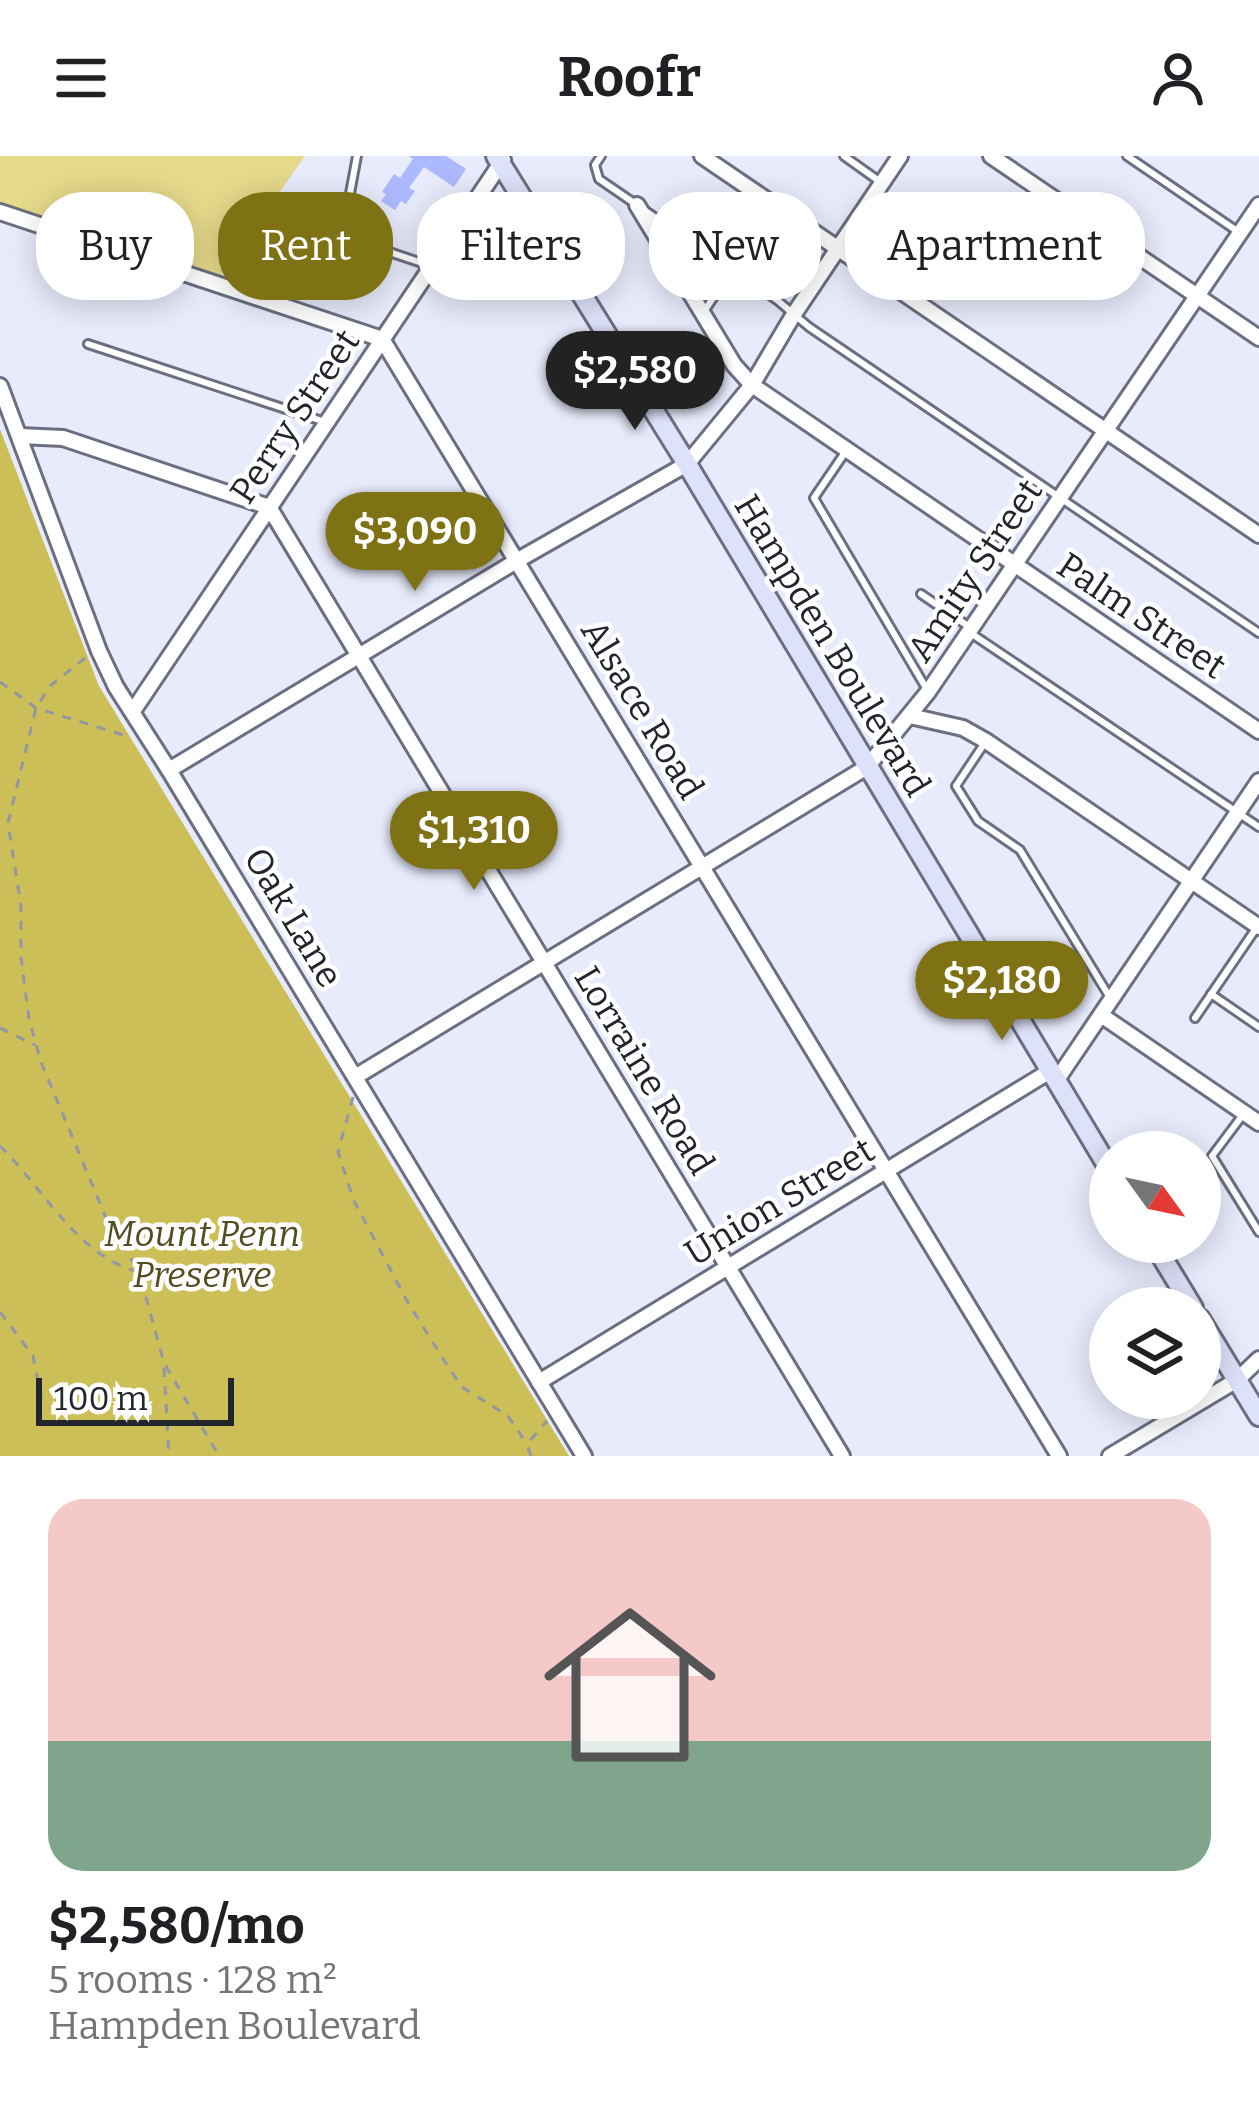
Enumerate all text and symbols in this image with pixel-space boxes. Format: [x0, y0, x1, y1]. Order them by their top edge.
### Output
icon: menu [48, 45, 114, 111]
icon: person [1145, 45, 1211, 111]
text: Roofr [558, 46, 701, 110]
chip: Buy [36, 192, 194, 300]
chip: Rent [218, 192, 393, 300]
chip: Filters [417, 192, 625, 300]
chip: New [649, 192, 821, 300]
chip: Apartment [845, 192, 1145, 300]
street label: Perry Street [221, 321, 369, 512]
pin: $2,580 [537, 331, 733, 433]
text: $2,580 [573, 347, 697, 393]
street label: Amity Street [898, 471, 1052, 670]
street label: Hampden Boulevard [725, 487, 940, 804]
pin: $3,090 [317, 492, 513, 594]
text: $3,090 [353, 508, 477, 554]
street label: Palm Street [1049, 543, 1234, 688]
street label: Alsace Road [571, 612, 713, 807]
pin: $1,310 [376, 791, 572, 893]
text: $1,310 [417, 807, 531, 853]
street label: Oak Lane [234, 840, 352, 995]
pin: $2,180 [904, 941, 1100, 1043]
text: $2,180 [942, 957, 1062, 1003]
street label: Lorraine Road [565, 958, 724, 1183]
street label: Union Street [677, 1128, 882, 1276]
north arrow [1089, 1131, 1221, 1263]
map controls [1089, 1131, 1221, 1419]
park label: Mount Penn Preserve [104, 1212, 300, 1297]
button: layers [1089, 1287, 1221, 1419]
scale bar [36, 1372, 234, 1425]
text: 100 m [54, 1379, 148, 1419]
icon: home [522, 1577, 738, 1793]
text: $2,580/mo [48, 1895, 305, 1957]
text: 5 rooms · 128 m² [48, 1957, 337, 2003]
text: Hampden Boulevard [48, 2003, 421, 2049]

